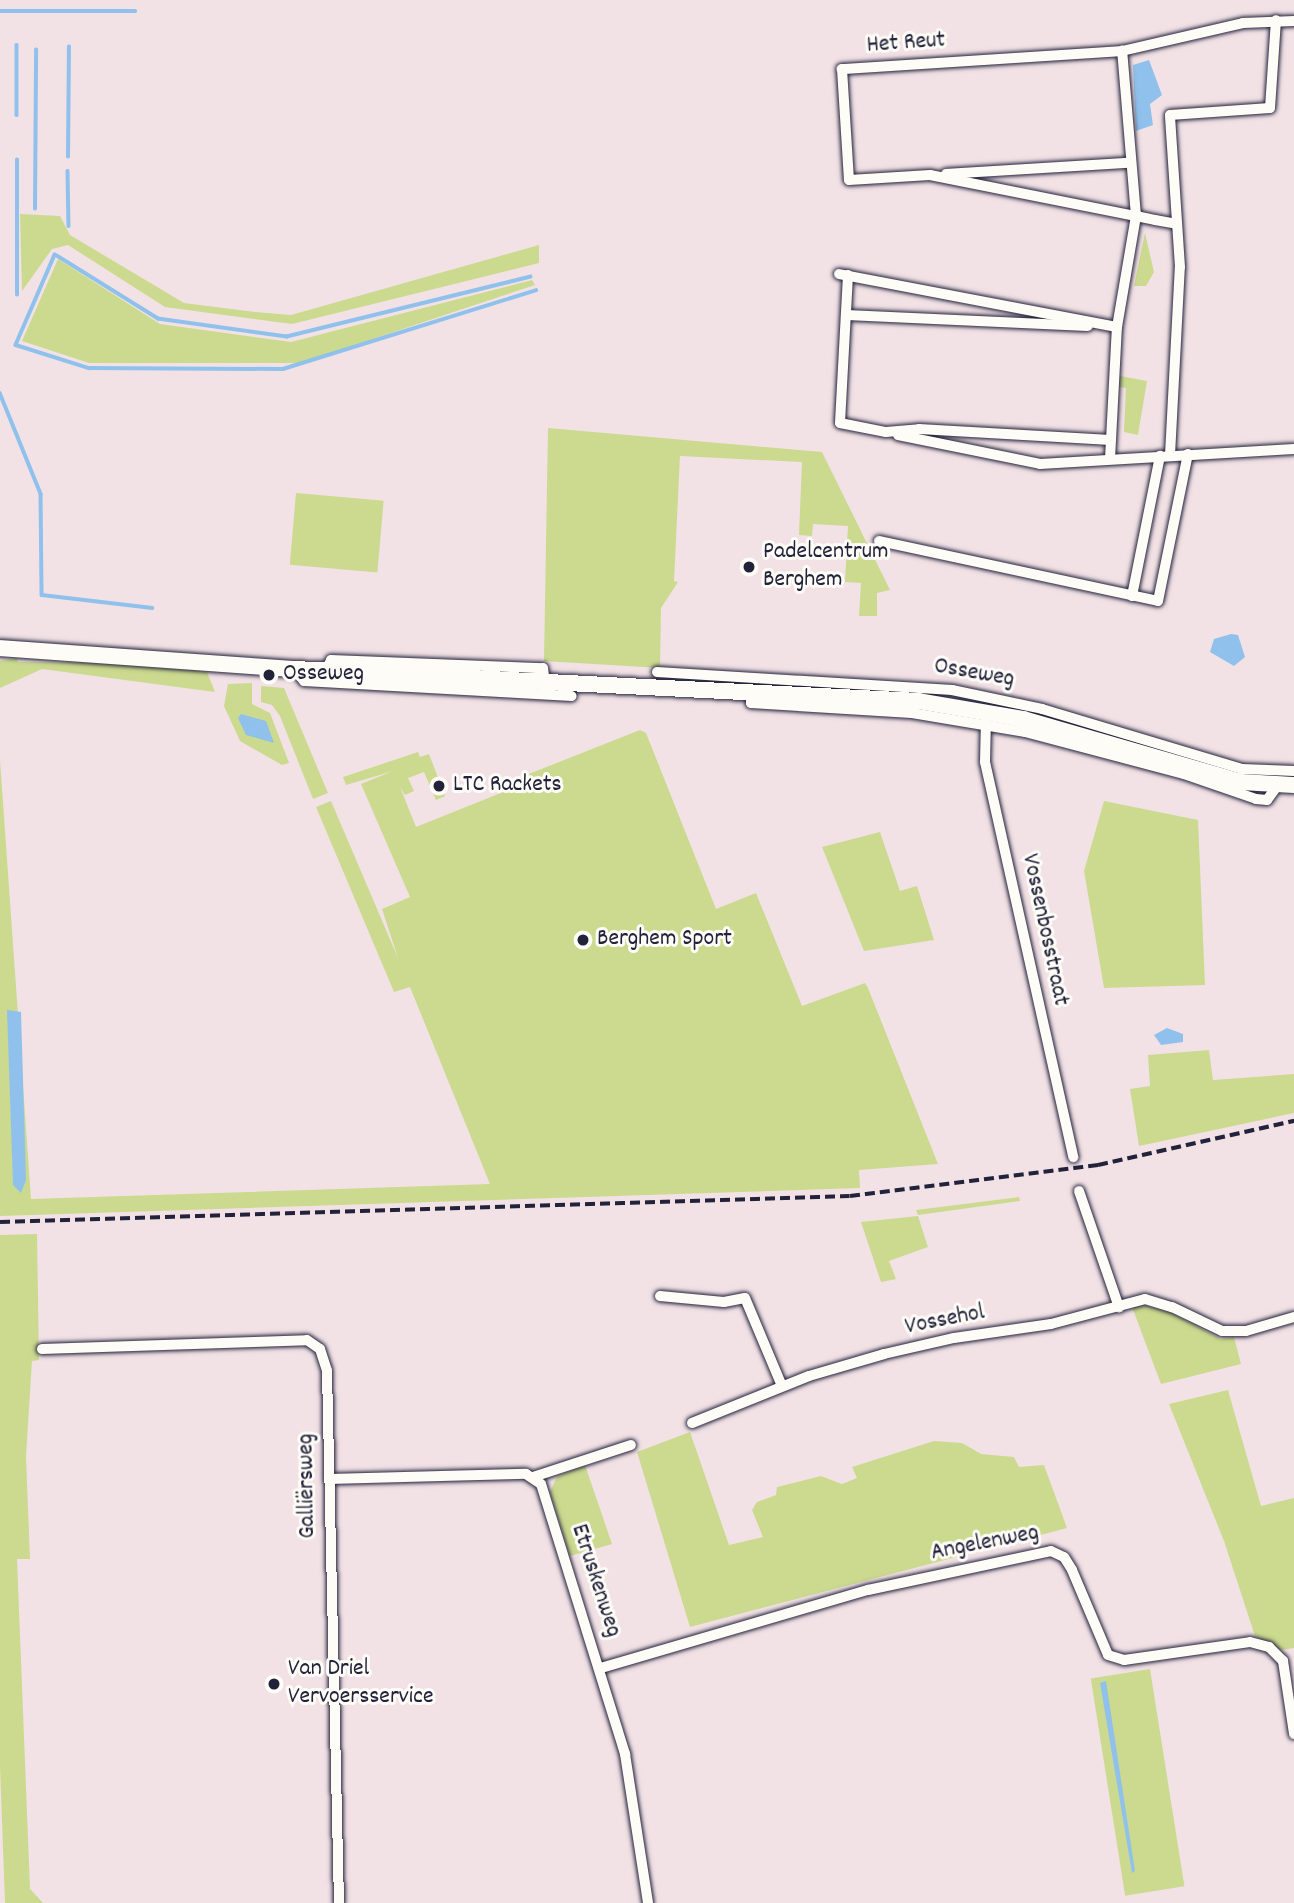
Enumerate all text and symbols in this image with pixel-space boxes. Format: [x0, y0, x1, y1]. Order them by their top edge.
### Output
street label: Het Reut [866, 27, 946, 61]
place label: Padelcentrum Berghem [763, 539, 889, 595]
marker: Padelcentrum Berghem [741, 559, 757, 575]
street label: Osseweg [932, 653, 1016, 695]
place label: Osseweg [283, 661, 364, 689]
marker: Osseweg [261, 667, 277, 683]
place label: LTC Rackets [453, 772, 562, 800]
marker: LTC Rackets [431, 778, 447, 794]
street label: Vossenbosstraat [1014, 851, 1074, 1009]
place label: Berghem Sport [597, 926, 732, 954]
marker: Berghem Sport [575, 932, 591, 948]
street label: Vossehol [903, 1299, 987, 1343]
street label: Galliërsweg [293, 1433, 323, 1539]
street label: Angelenweg [929, 1519, 1041, 1569]
street label: Etruskenweg [563, 1521, 627, 1641]
place label: Van Driel Vervoersservice [288, 1656, 433, 1712]
marker: Van Driel Vervoersservice [266, 1676, 282, 1692]

